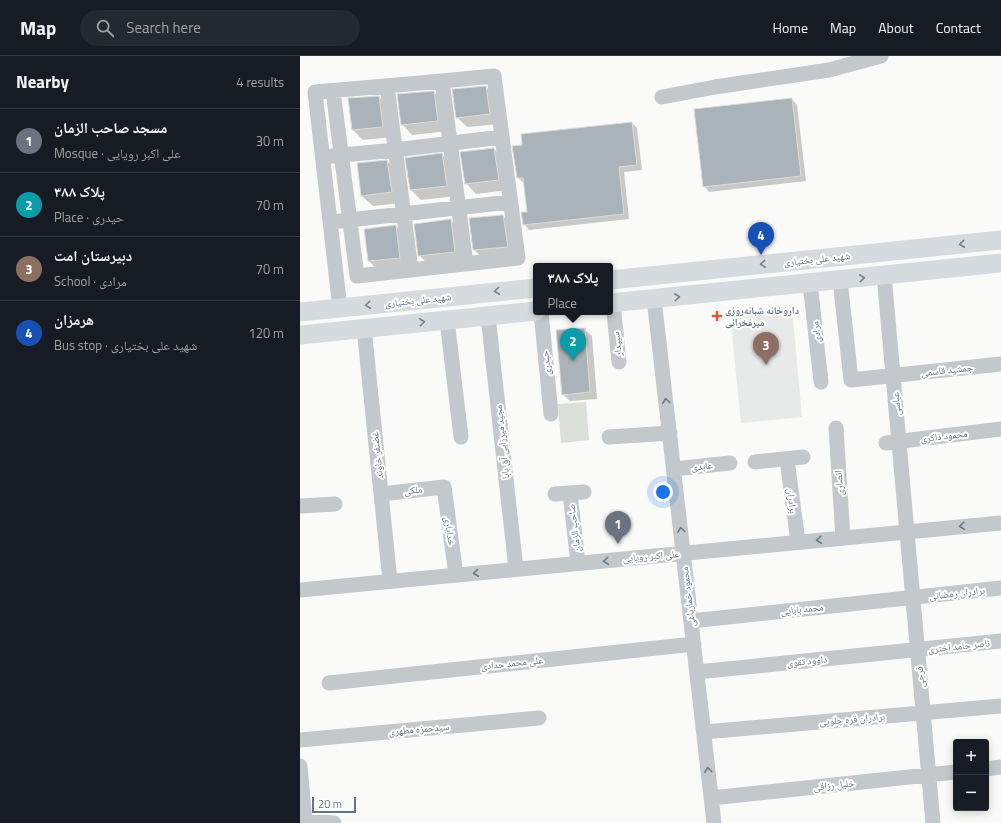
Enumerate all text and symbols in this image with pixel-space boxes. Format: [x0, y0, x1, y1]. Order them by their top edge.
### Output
search box [80, 10, 360, 46]
text: Map [20, 13, 56, 42]
text: Search here [126, 16, 201, 39]
icon: search [94, 17, 116, 39]
text: Home [773, 17, 808, 38]
text: Map [830, 17, 856, 38]
text: About [878, 17, 914, 38]
text: Contact [936, 17, 981, 38]
text: Nearby [16, 69, 69, 95]
text: 4 results [236, 72, 284, 92]
text: مسجد صاحب الزمان [54, 116, 167, 139]
text: 1 [25, 131, 33, 151]
text: 30 m [256, 131, 284, 151]
text: Mosque · علی اکبر رویایی [54, 143, 181, 163]
text: پلاک ۳۸۸ [54, 180, 105, 203]
text: 2 [25, 195, 33, 215]
text: 70 m [256, 195, 284, 215]
text: Place · حیدری [54, 207, 124, 227]
pin: 4 [748, 222, 774, 255]
one-way arrow [959, 239, 965, 248]
text: دبیرستان امت [54, 244, 132, 267]
street label: شهید علی بختیاری [783, 248, 851, 270]
text: 3 [25, 259, 33, 279]
text: 70 m [256, 259, 284, 279]
one-way arrow [760, 260, 766, 269]
popup [533, 263, 613, 315]
text: پلاک ۳۸۸ [548, 266, 599, 289]
text: School · مرادی [54, 271, 127, 291]
one-way arrow [859, 273, 865, 282]
one-way arrow [494, 287, 500, 296]
street label: شهید علی بختیاری [384, 289, 452, 311]
one-way arrow [674, 292, 680, 301]
text: Place [548, 293, 577, 313]
one-way arrow [365, 300, 371, 309]
place label: داروخانه شبانه‌روزی میرفخرائی [725, 303, 799, 330]
text: هرمزان [54, 308, 94, 331]
marker: داروخانه شبانه‌روزی میرفخرائی [712, 311, 722, 321]
one-way arrow [419, 318, 425, 327]
street label: مرادی [807, 320, 825, 343]
text: 4 [25, 323, 33, 343]
text: 120 m [248, 323, 284, 343]
pin: 2 [560, 328, 586, 361]
street label: سپیدار [608, 330, 626, 358]
pin: 3 [753, 332, 779, 365]
text: Bus stop · شهید علی بختیاری [54, 335, 197, 355]
street label: حیدری [537, 349, 555, 376]
street label: جمشید قاسمی [920, 360, 974, 380]
street label: عباسی [887, 391, 905, 417]
one-way arrow [662, 398, 671, 404]
street label: مجید میرزایی آق بابا [491, 404, 513, 480]
street label: محمود ذاکری [920, 426, 969, 446]
street label: غضنفر خاوند [367, 431, 387, 479]
street label: عابدی [691, 457, 713, 475]
street label: انصاری [831, 470, 847, 496]
street label: ملکی [403, 481, 424, 499]
your location [653, 482, 673, 502]
street label: برادران [783, 487, 801, 515]
street label: صاحب الزمان [564, 503, 584, 553]
pin: 1 [605, 511, 631, 544]
street label: خدایاری [441, 515, 460, 547]
one-way arrow [959, 522, 965, 531]
one-way arrow [677, 527, 686, 533]
one-way arrow [816, 536, 822, 545]
street label: علی اکبر رویایی [622, 546, 680, 566]
one-way arrow [603, 556, 609, 565]
street label: محمود خمارباغی [677, 566, 699, 628]
one-way arrow [473, 568, 479, 577]
street label: برادران رمضانی [928, 583, 986, 603]
street label: محمد بابایی [780, 599, 825, 619]
street label: ناصر حامد اختری [927, 635, 991, 657]
street label: داوود تقوی [786, 651, 828, 671]
street label: علی محمد حدادی [480, 652, 544, 674]
street label: فرجی [912, 666, 928, 688]
street label: برادران قره چلویی [819, 709, 886, 729]
street label: سیدحمزه مطهری [388, 719, 450, 739]
map controls [953, 739, 989, 811]
button: + [953, 739, 989, 775]
one-way arrow [704, 767, 713, 773]
street label: خلیل رزاقی [812, 775, 856, 795]
button: − [953, 775, 989, 811]
scale bar [312, 795, 356, 814]
text: 20 m [318, 796, 342, 812]

